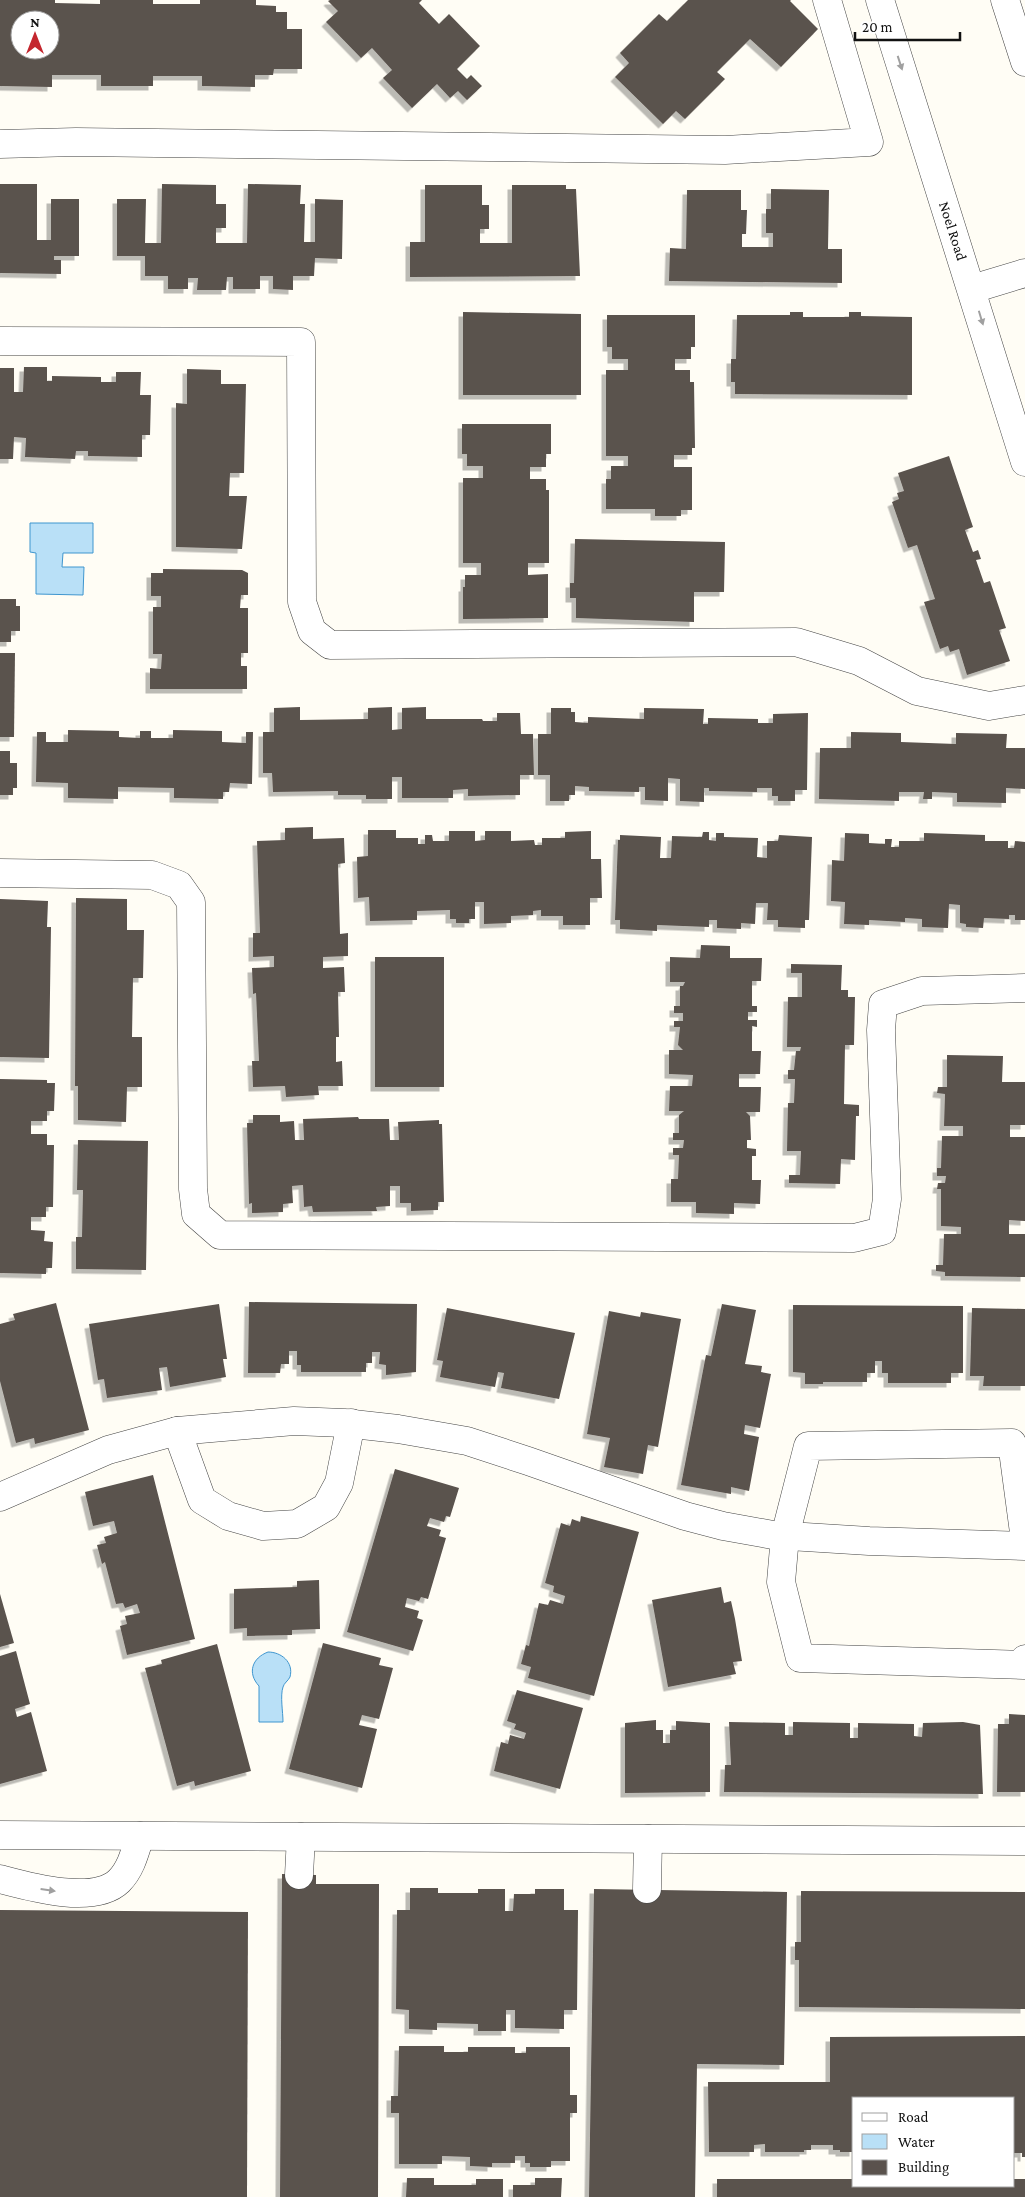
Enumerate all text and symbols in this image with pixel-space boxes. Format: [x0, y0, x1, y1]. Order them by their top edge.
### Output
north arrow [10, 10, 60, 60]
scale bar [855, 10, 960, 42]
text: N [30, 14, 40, 30]
text: 20 m [862, 19, 893, 35]
one-way arrow [896, 56, 904, 71]
street label: Noel Road [936, 200, 970, 263]
one-way arrow [977, 311, 985, 326]
one-way arrow [40, 1886, 56, 1894]
legend [852, 2097, 1015, 2187]
text: Road [898, 2109, 929, 2125]
text: Water [898, 2134, 935, 2150]
text: Building [898, 2159, 949, 2176]

